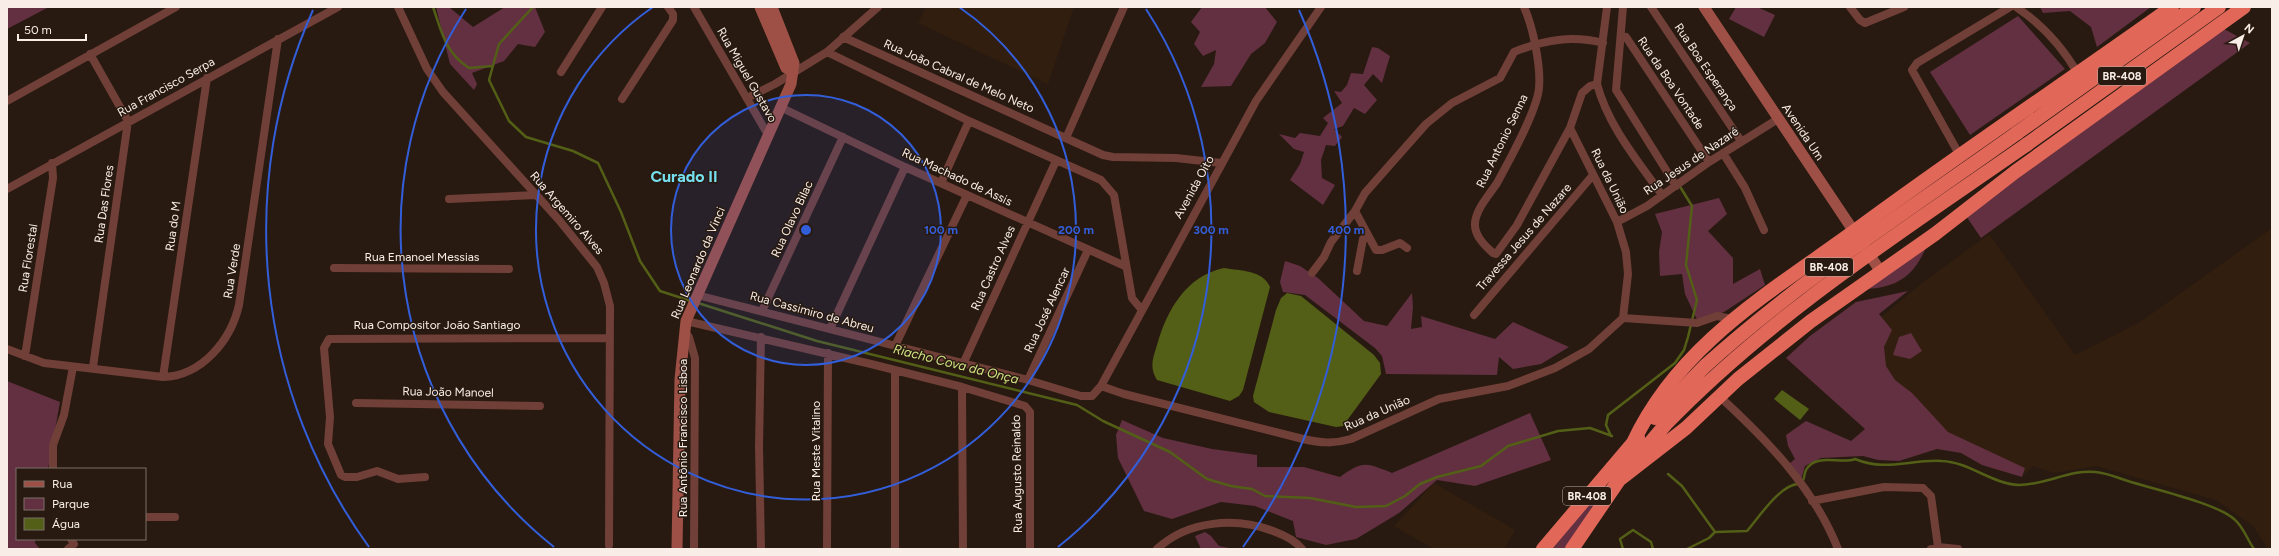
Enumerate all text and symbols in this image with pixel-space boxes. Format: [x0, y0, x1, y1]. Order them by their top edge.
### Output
scale bar [18, 16, 86, 42]
north arrow [2223, 16, 2263, 56]
street label: Rua Boa Esperança [1672, 21, 1740, 113]
text: N [2242, 21, 2257, 36]
text: 50 m [24, 23, 52, 37]
street label: Rua Miguel Gustavo [714, 25, 780, 125]
street label: Rua da Boa Vontade [1635, 34, 1707, 132]
street label: Rua João Cabral de Melo Neto [882, 36, 1036, 116]
street label: Rua Francisco Serpa [115, 54, 217, 120]
road number: BR-408 [2098, 67, 2146, 85]
street label: Rua Antonio Senna [1473, 92, 1531, 190]
street label: Avenida Um [1779, 101, 1827, 163]
street label: Rua Jesus de Nazaré [1641, 124, 1741, 198]
street label: Rua Machado de Assis [900, 145, 1015, 209]
street label: Rua da União [1588, 146, 1632, 216]
street label: Avenida Oito [1171, 153, 1217, 221]
street label: Rua Das Flores [92, 164, 116, 244]
district label: Curado II [650, 167, 718, 186]
street label: Rua Argemiro Alves [527, 169, 607, 258]
street label: Rua Olavo Bilac [768, 178, 816, 259]
street label: Travessa Jesus de Nazare [1474, 180, 1575, 293]
street label: Rua do M [163, 200, 183, 252]
street label: Rua Leonardo da Vinci [668, 205, 728, 321]
street label: Rua Florestal [16, 223, 40, 293]
centre of rings [799, 223, 813, 237]
text: 100 m [924, 223, 958, 237]
street label: Rua Castro Alves [968, 223, 1018, 312]
text: 200 m [1058, 223, 1094, 237]
text: 300 m [1193, 223, 1229, 237]
text: 400 m [1328, 223, 1364, 237]
street label: Rua Verde [221, 242, 243, 299]
street label: Rua Emanoel Messias [365, 250, 480, 264]
road number: BR-408 [1805, 258, 1853, 276]
street label: Rua José Alencar [1021, 265, 1073, 355]
street label: Rua Cassimiro de Abreu [748, 289, 876, 335]
street label: Rua Compositor João Santiago [354, 318, 520, 332]
water label: Riacho Cova da Onça [892, 341, 1021, 387]
street label: Rua Antônio Francisco Lisboa [676, 359, 690, 517]
street label: Rua João Manoel [402, 384, 494, 400]
street label: Rua da União [1342, 392, 1412, 434]
street label: Rua Meste Vitalino [809, 401, 823, 501]
street label: Rua Augusto Reinaldo [1009, 415, 1025, 533]
legend [16, 468, 146, 540]
text: Rua [52, 477, 72, 491]
road number: BR-408 [1563, 487, 1611, 505]
text: Parque [52, 497, 90, 511]
text: Água [52, 517, 80, 531]

